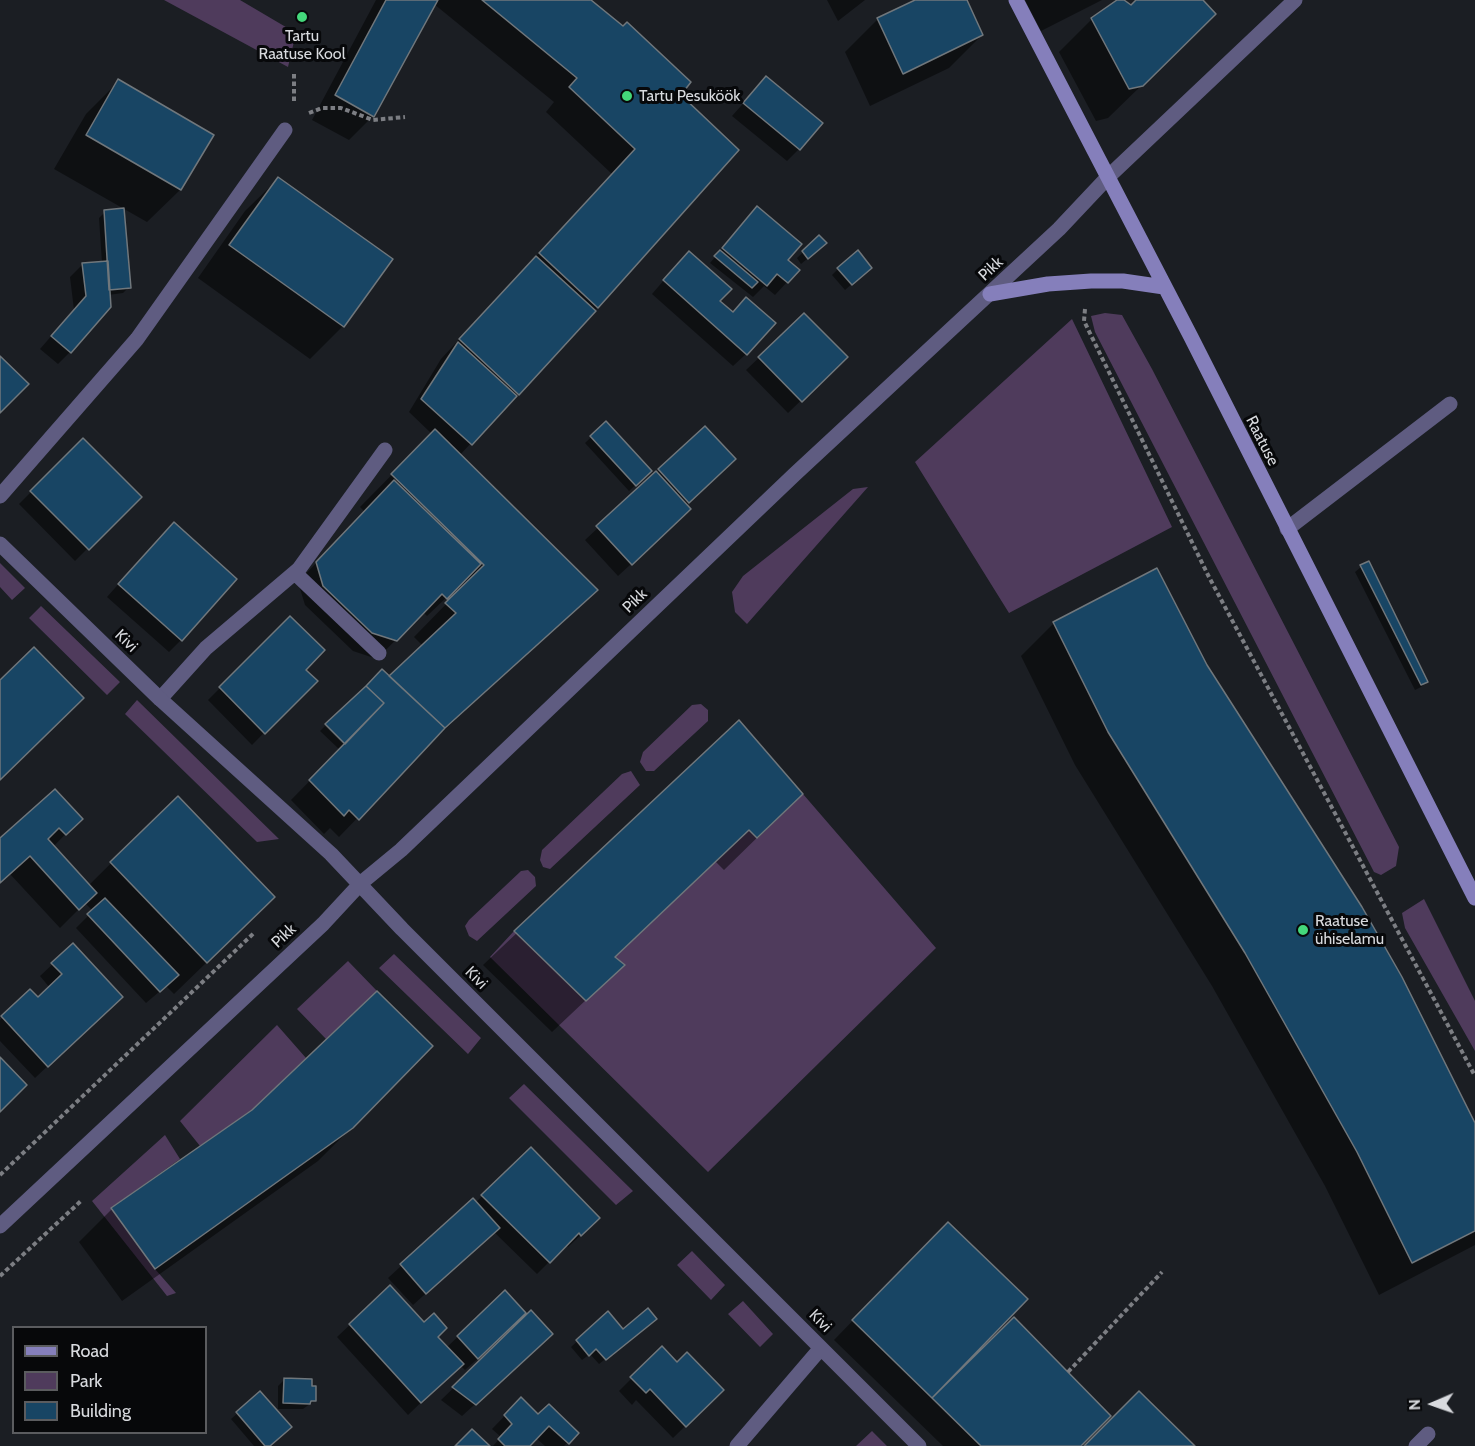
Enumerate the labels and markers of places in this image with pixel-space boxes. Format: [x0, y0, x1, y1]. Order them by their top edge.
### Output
marker: Tartu Raatuse Kool [295, 10, 309, 24]
place label: Tartu Raatuse Kool [259, 26, 345, 64]
place label: Tartu Pesuköök [639, 86, 740, 106]
marker: Tartu Pesuköök [620, 89, 634, 103]
place label: Raatuse ühiselamu [1315, 911, 1384, 949]
marker: Raatuse ühiselamu [1296, 923, 1310, 937]

